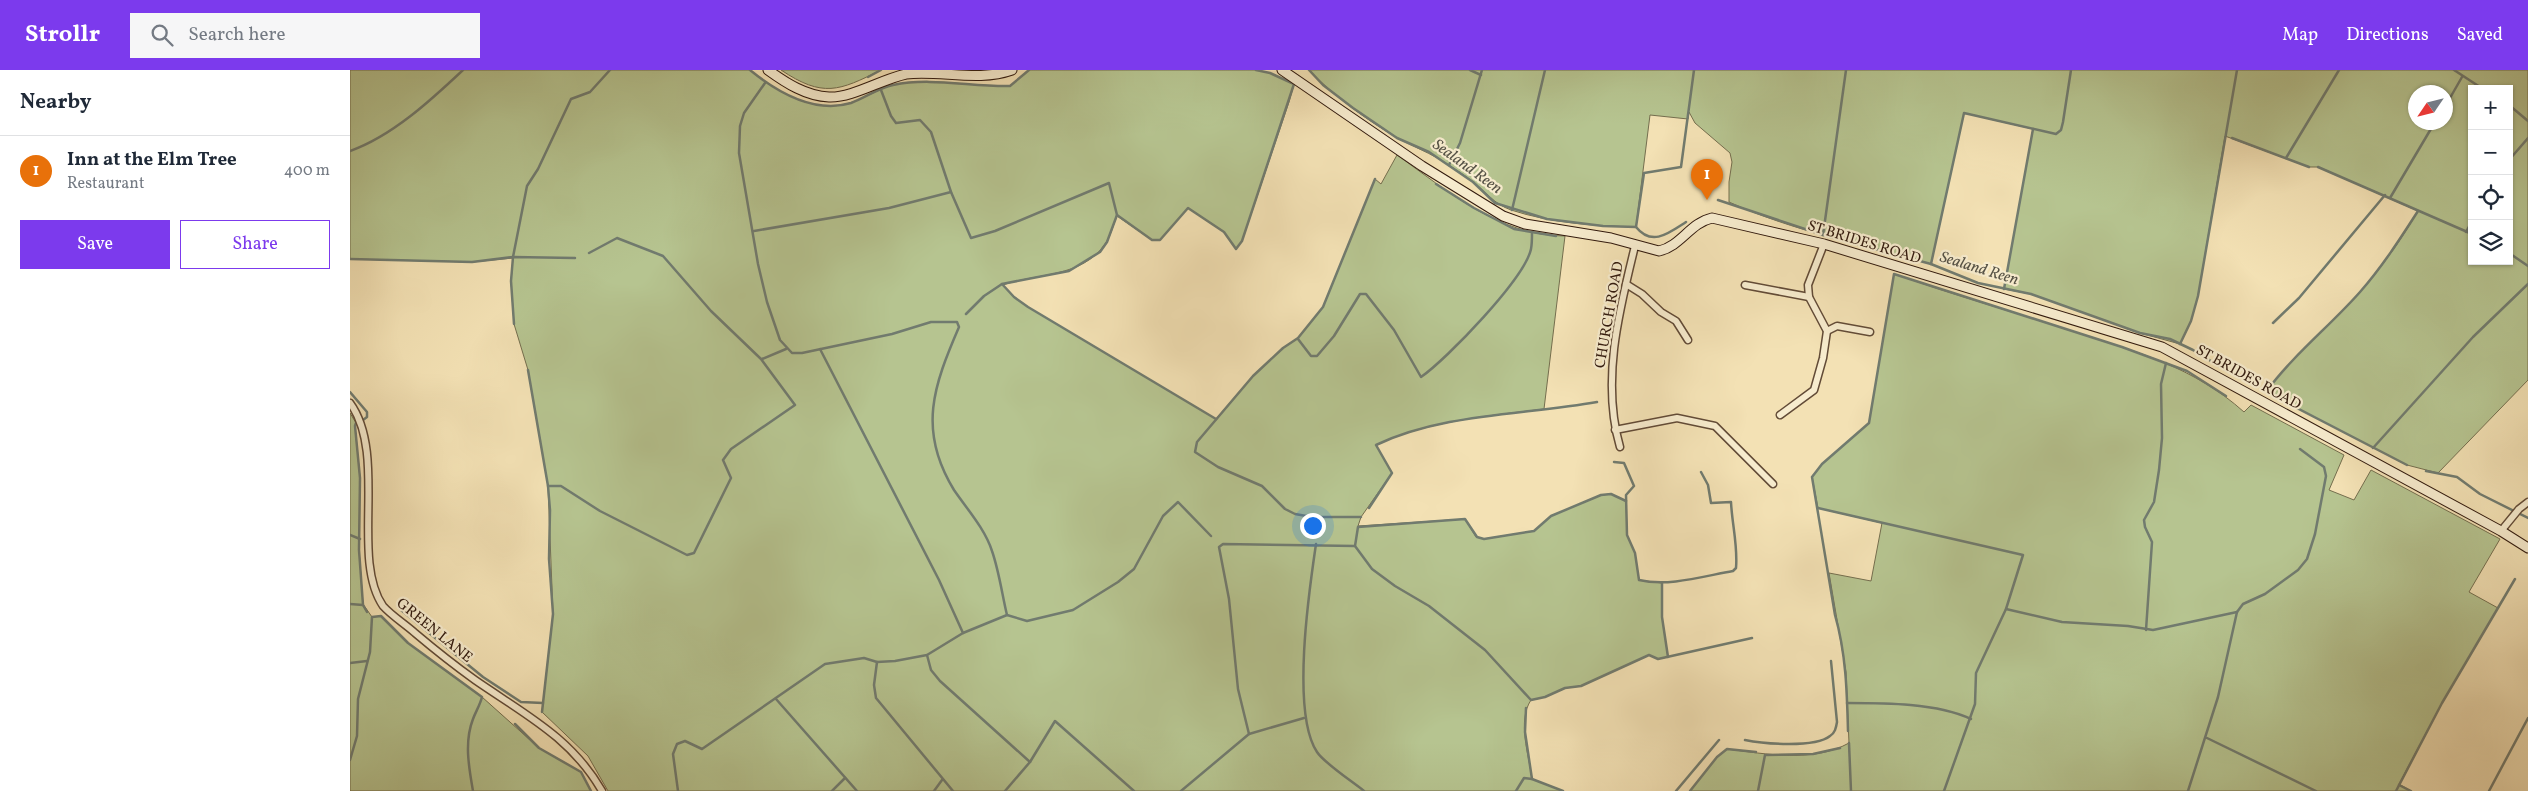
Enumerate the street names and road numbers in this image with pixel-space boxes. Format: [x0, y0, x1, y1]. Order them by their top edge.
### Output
street label: ST BRIDES ROAD [1805, 216, 1923, 270]
street label: CHURCH ROAD [1590, 260, 1630, 370]
street label: ST BRIDES ROAD [2191, 340, 2305, 416]
street label: GREEN LANE [391, 594, 477, 668]

